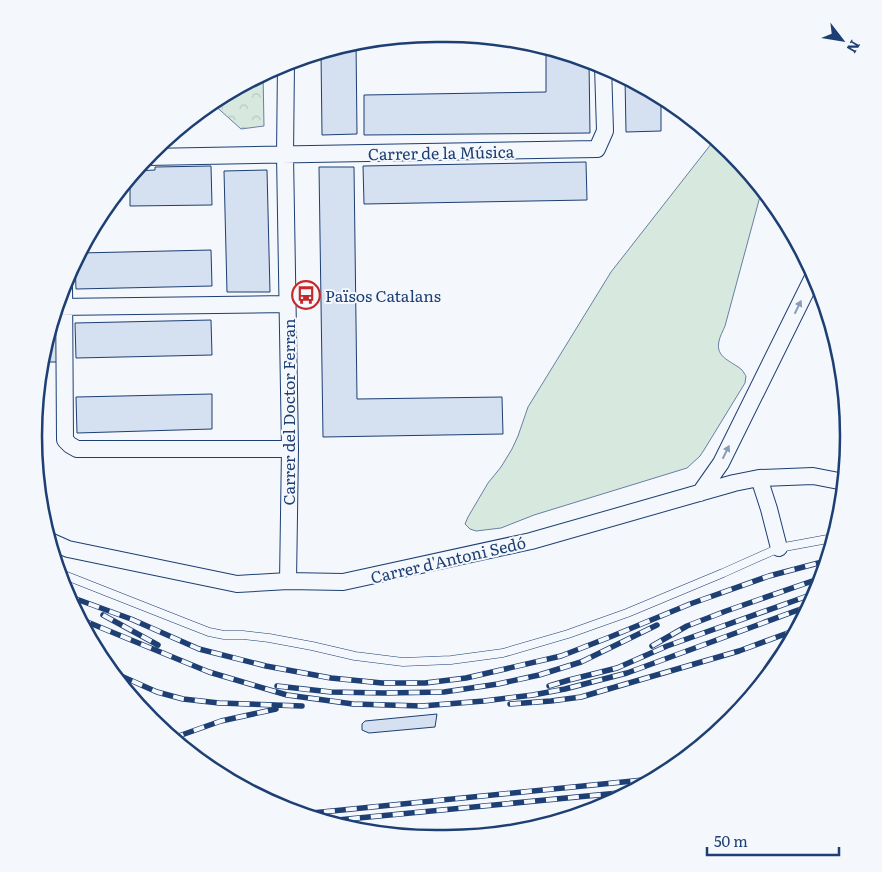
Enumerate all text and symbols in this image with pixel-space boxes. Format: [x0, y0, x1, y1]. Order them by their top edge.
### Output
north arrow [817, 15, 867, 65]
text: N [842, 37, 866, 58]
street label: Carrer de la Música [368, 139, 515, 165]
bus stop icon: Països Catalans [291, 280, 321, 310]
place label: Països Catalans [325, 283, 441, 307]
one-way arrow [794, 300, 802, 314]
street label: Carrer del Doctor Ferran [276, 318, 300, 506]
one-way arrow [722, 445, 730, 460]
street label: Carrer d'Antoni Sedó [368, 529, 528, 589]
scale bar [707, 824, 840, 856]
text: 50 m [714, 829, 748, 852]

